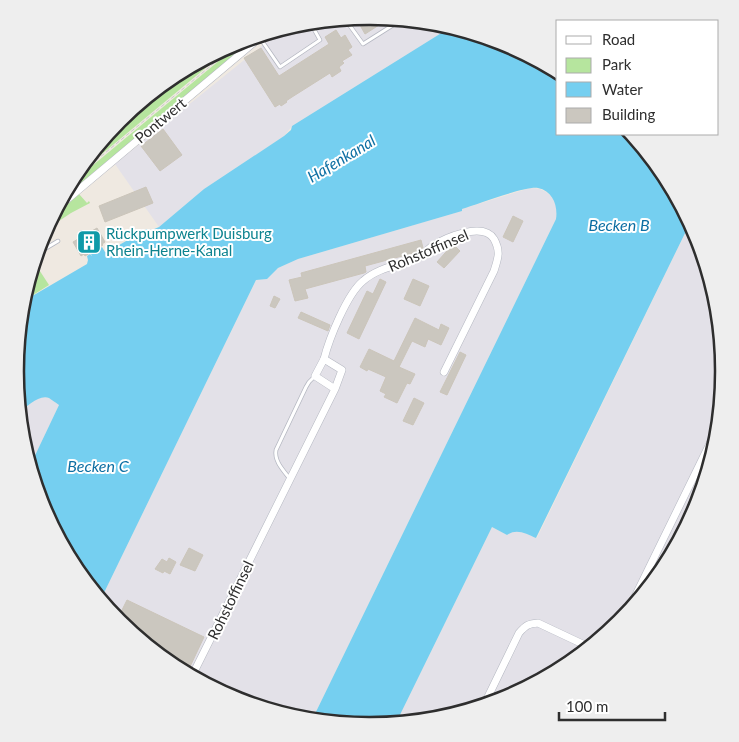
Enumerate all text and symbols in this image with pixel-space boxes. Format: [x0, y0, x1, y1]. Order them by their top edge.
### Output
legend [556, 20, 719, 135]
text: Road [602, 30, 635, 48]
text: Park [602, 55, 632, 73]
text: Water [602, 80, 643, 98]
street label: Pontwert [131, 93, 190, 147]
text: Building [602, 105, 655, 123]
water label: Hafenkanal [304, 130, 379, 186]
water label: Becken B [588, 215, 650, 234]
place label: Rückpumpwerk Duisburg Rhein-Herne-Kanal [106, 224, 272, 259]
street label: Rohstoffinsel [385, 225, 471, 275]
building icon: Rückpumpwerk Duisburg Rhein-Herne-Kanal [76, 229, 102, 255]
water label: Becken C [67, 456, 130, 475]
street label: Rohstoffinsel [203, 558, 257, 642]
scale bar [559, 690, 665, 722]
text: 100 m [566, 697, 608, 715]

